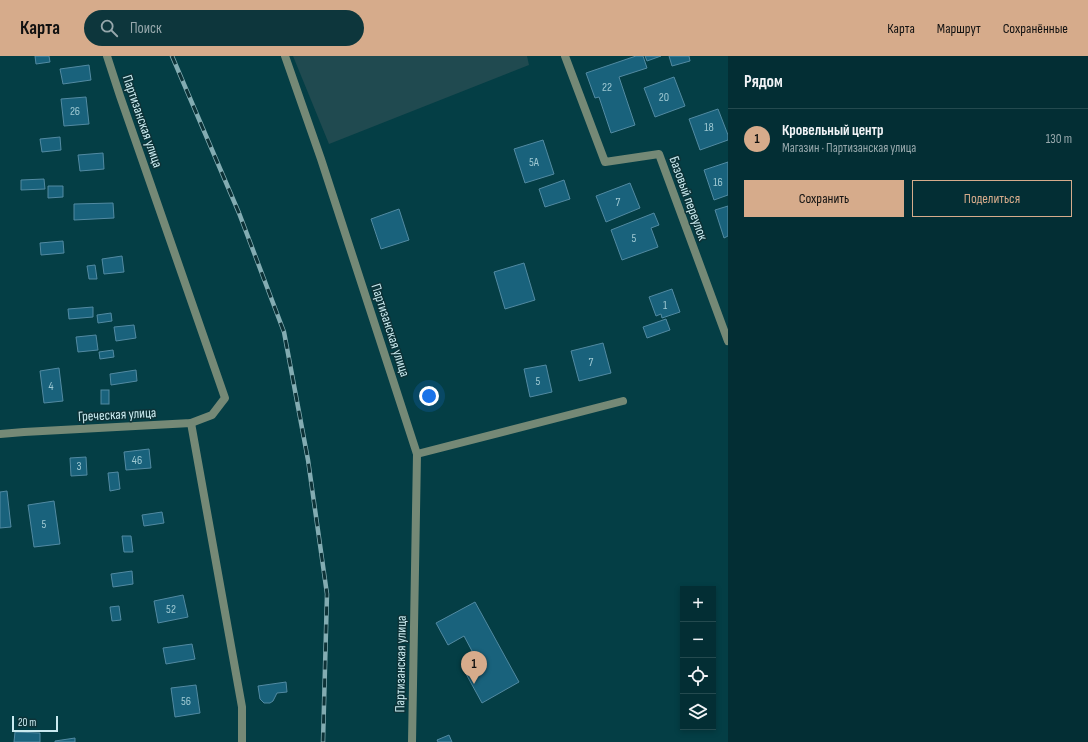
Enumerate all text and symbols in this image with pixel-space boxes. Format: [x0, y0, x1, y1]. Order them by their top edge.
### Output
search box [84, 10, 364, 46]
text: Карта [20, 17, 60, 40]
icon: search [98, 17, 120, 39]
text: Поиск [130, 19, 162, 38]
text: Карта [887, 20, 915, 37]
text: Маршрут [937, 20, 981, 37]
text: Сохранённые [1003, 20, 1068, 37]
text: Рядом [744, 72, 783, 92]
street label: Партизанская улица [119, 73, 166, 170]
house number: 22 [602, 80, 612, 95]
house number: 20 [659, 90, 669, 105]
house number: 26 [70, 104, 80, 119]
house number: 18 [704, 120, 714, 135]
text: Кровельный центр [782, 121, 884, 140]
text: 1 [754, 131, 760, 147]
text: 130 m [1046, 131, 1072, 147]
text: Магазин · Партизанская улица [782, 140, 916, 156]
street label: Базовый переулок [665, 154, 712, 243]
house number: 5А [529, 155, 540, 170]
house number: 16 [713, 175, 723, 190]
button: Сохранить [744, 180, 904, 217]
button: Поделиться [912, 180, 1072, 217]
house number: 7 [616, 195, 621, 210]
house number: 5 [632, 231, 637, 246]
street label: Партизанская улица [367, 281, 414, 379]
house number: 1 [663, 298, 668, 313]
house number: 7 [589, 355, 594, 370]
house number: 5 [536, 374, 541, 389]
house number: 4 [48, 379, 54, 394]
your location [419, 386, 439, 406]
street label: Греческая улица [77, 404, 157, 425]
house number: 46 [132, 453, 142, 468]
house number: 3 [76, 459, 82, 474]
house number: 5 [42, 517, 47, 532]
map controls [680, 586, 716, 730]
button: + [680, 586, 716, 622]
house number: 52 [166, 602, 176, 617]
street label: Партизанская улица [391, 615, 410, 713]
button: − [680, 622, 716, 658]
pin: 1 [461, 651, 487, 684]
button: locate [680, 658, 716, 694]
house number: 56 [181, 694, 191, 709]
button: layers [680, 694, 716, 730]
scale bar [12, 714, 58, 733]
text: 20 m [18, 716, 36, 729]

